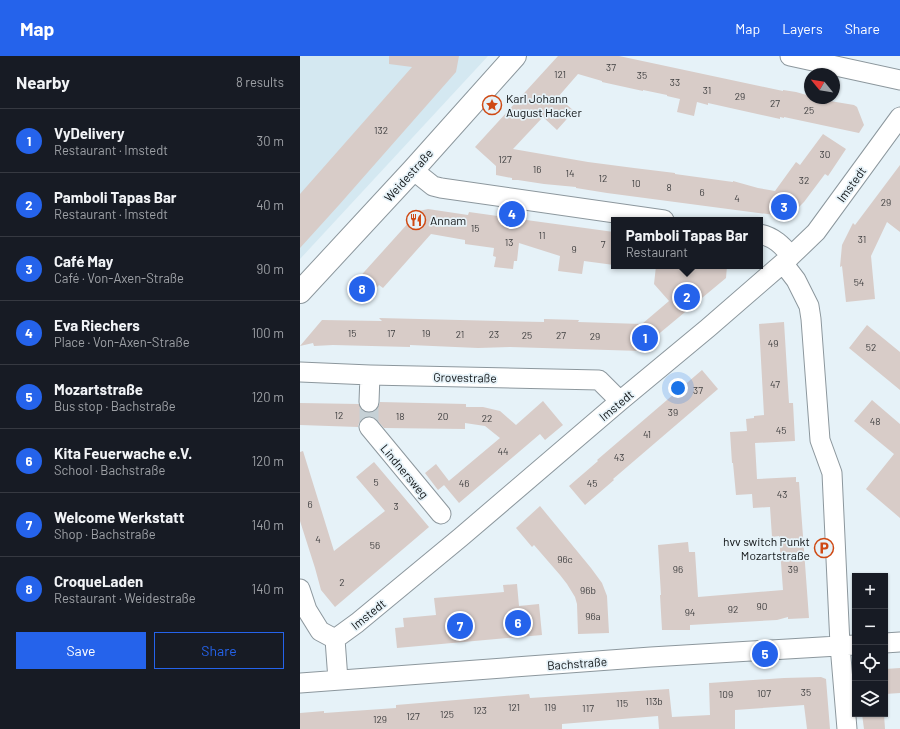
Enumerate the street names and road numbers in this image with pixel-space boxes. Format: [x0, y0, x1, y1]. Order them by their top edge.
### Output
street label: Weidestraße [381, 146, 435, 204]
street label: Imstedt [833, 164, 869, 204]
street label: Grovestraße [433, 369, 497, 385]
street label: Imstedt [596, 387, 636, 423]
street label: Lindnersweg [378, 441, 432, 501]
street label: Imstedt [348, 596, 388, 632]
street label: Bachstraße [547, 654, 607, 672]

